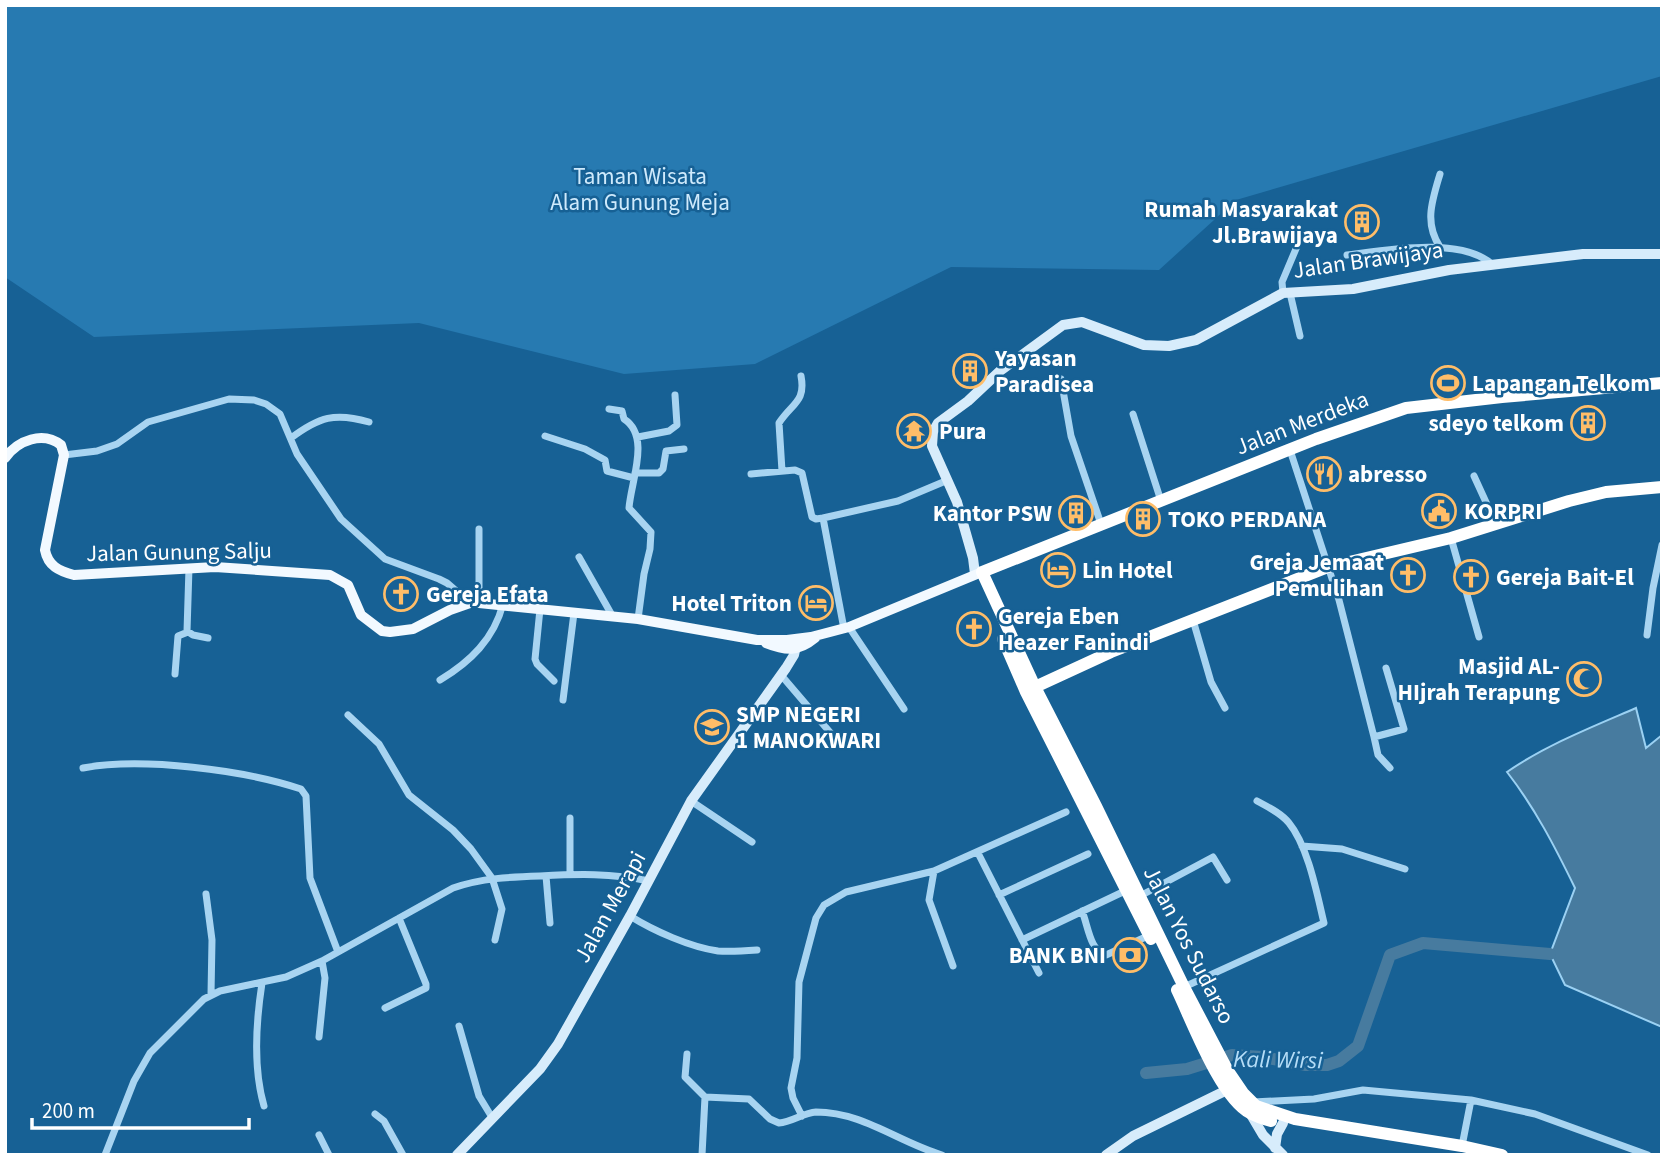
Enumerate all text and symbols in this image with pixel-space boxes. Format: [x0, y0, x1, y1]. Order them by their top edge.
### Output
park label: Taman Wisata Alam Gunung Meja [550, 160, 730, 219]
place label: Rumah Masyarakat Jl.Brawijaya [1144, 193, 1338, 252]
building icon: Rumah Masyarakat Jl.Brawijaya [1343, 203, 1381, 241]
street label: Jalan Brawijaya [1291, 233, 1445, 287]
place label: Yayasan Paradisea [994, 342, 1094, 401]
building icon: Yayasan Paradisea [951, 352, 989, 390]
sports icon: Lapangan Telkom [1429, 364, 1467, 402]
place label: Lapangan Telkom [1472, 367, 1650, 400]
street label: Jalan Merdeka [1231, 382, 1373, 464]
building icon: sdeyo telkom [1569, 404, 1607, 442]
place label: sdeyo telkom [1428, 407, 1564, 440]
temple icon: Pura [895, 412, 933, 450]
place label: Pura [939, 415, 986, 448]
restaurant icon: abresso [1305, 455, 1343, 493]
place label: abresso [1348, 458, 1427, 491]
public building icon: KORPRI [1420, 492, 1458, 530]
building icon: Kantor PSW [1057, 494, 1095, 532]
place label: KORPRI [1464, 495, 1542, 528]
place label: Kantor PSW [933, 497, 1052, 530]
building icon: TOKO PERDANA [1124, 500, 1162, 538]
place label: TOKO PERDANA [1168, 503, 1327, 536]
street label: Jalan Gunung Salju [86, 534, 272, 570]
place label: Greja Jemaat Pemulihan [1249, 546, 1384, 605]
hotel icon: Lin Hotel [1039, 551, 1077, 589]
place label: Lin Hotel [1082, 554, 1173, 587]
church icon: Greja Jemaat Pemulihan [1389, 556, 1427, 594]
church icon: Gereja Bait-El [1452, 558, 1490, 596]
place label: Gereja Bait-El [1496, 561, 1634, 594]
church icon: Gereja Efata [382, 575, 420, 613]
place label: Gereja Efata [426, 578, 549, 611]
hotel icon: Hotel Triton [797, 584, 835, 622]
place label: Hotel Triton [671, 587, 792, 620]
place label: Gereja Eben Heazer Fanindi [998, 600, 1149, 659]
church icon: Gereja Eben Heazer Fanindi [955, 610, 993, 648]
place label: Masjid AL- HIjrah Terapung [1398, 650, 1560, 709]
mosque icon: Masjid AL- HIjrah Terapung [1565, 660, 1603, 698]
place label: SMP NEGERI 1 MANOKWARI [736, 698, 881, 757]
school or university icon: SMP NEGERI 1 MANOKWARI [693, 708, 731, 746]
street label: Jalan Merapi [566, 845, 654, 969]
street label: Jalan Yos Sudarso [1135, 860, 1243, 1030]
bank icon: BANK BNI [1111, 936, 1149, 974]
place label: BANK BNI [1009, 939, 1106, 972]
water label: Kali Wirsi [1233, 1042, 1323, 1078]
scale bar [32, 1086, 248, 1130]
text: 200 m [42, 1096, 95, 1126]

